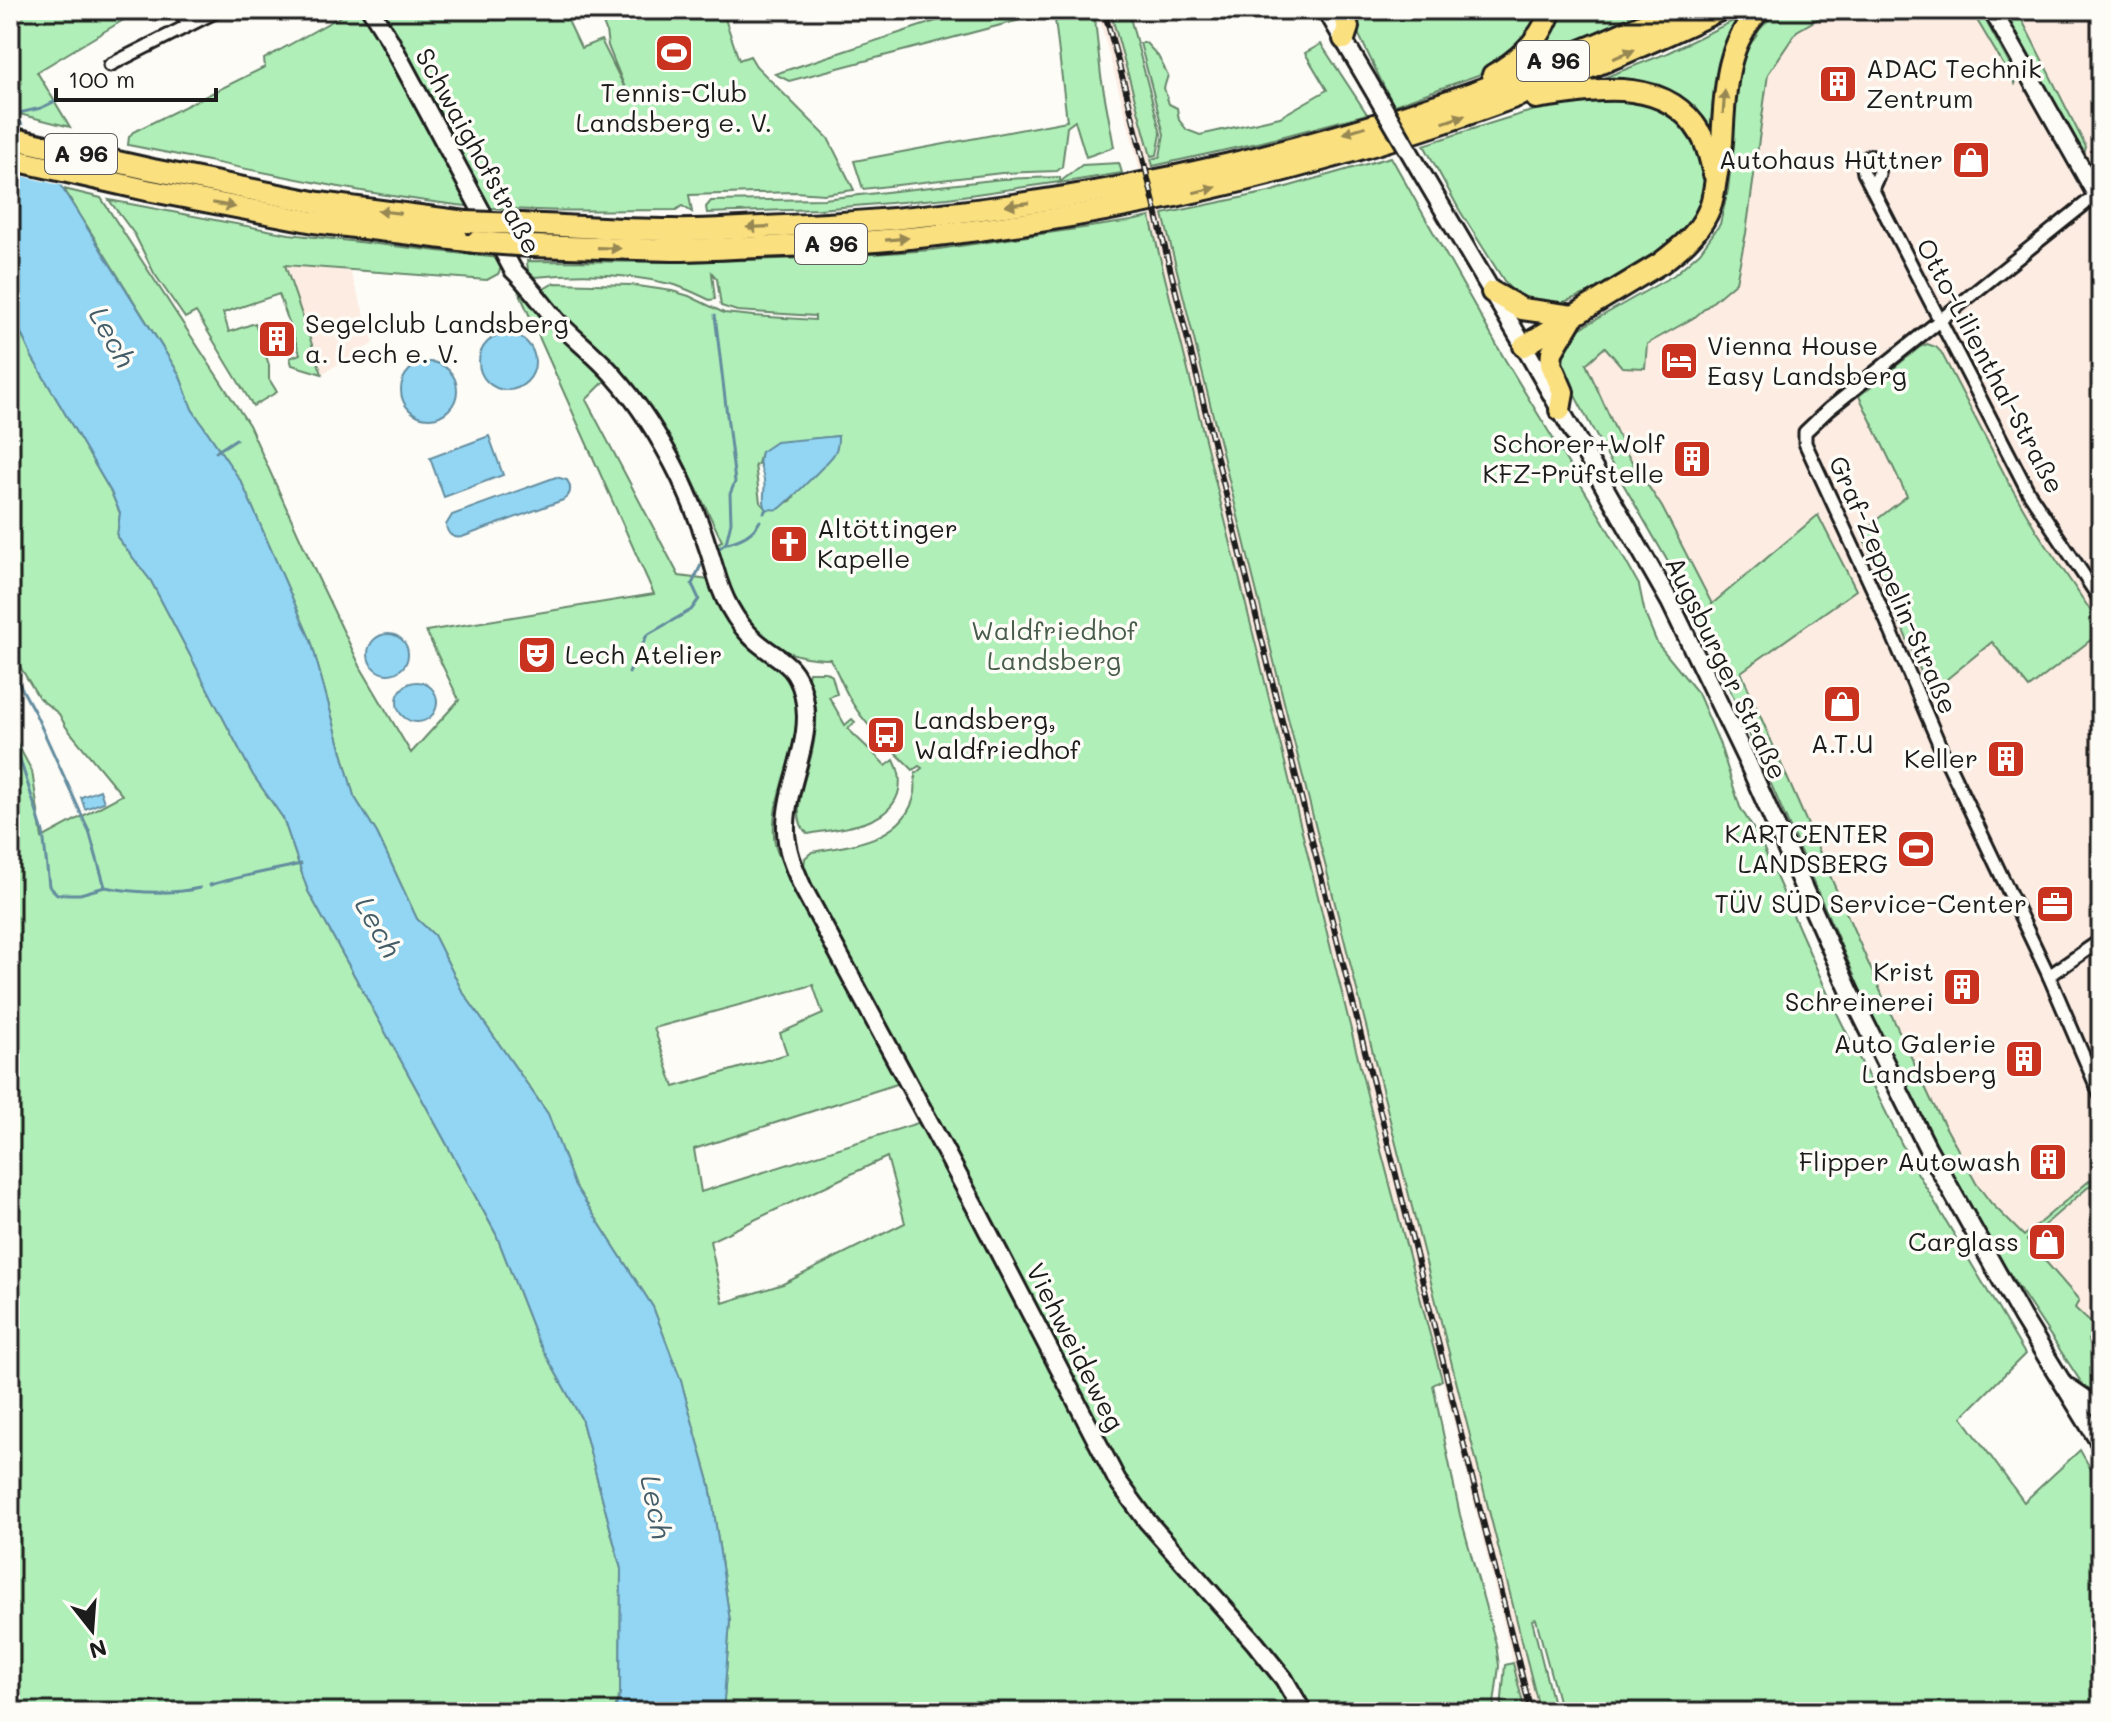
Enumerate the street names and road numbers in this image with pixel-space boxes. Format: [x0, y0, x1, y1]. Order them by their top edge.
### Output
road number: A 96 [1517, 41, 1589, 81]
street label: Schwaighofstraße [408, 42, 550, 259]
road number: A 96 [45, 134, 117, 174]
road number: A 96 [795, 224, 867, 264]
street label: Otto-Lilienthal-Straße [1909, 232, 2073, 499]
street label: Graf-Zeppelin-Straße [1822, 450, 1966, 719]
street label: Augsburger Straße [1658, 550, 1796, 785]
street label: Viehweideweg [1019, 1257, 1133, 1436]

